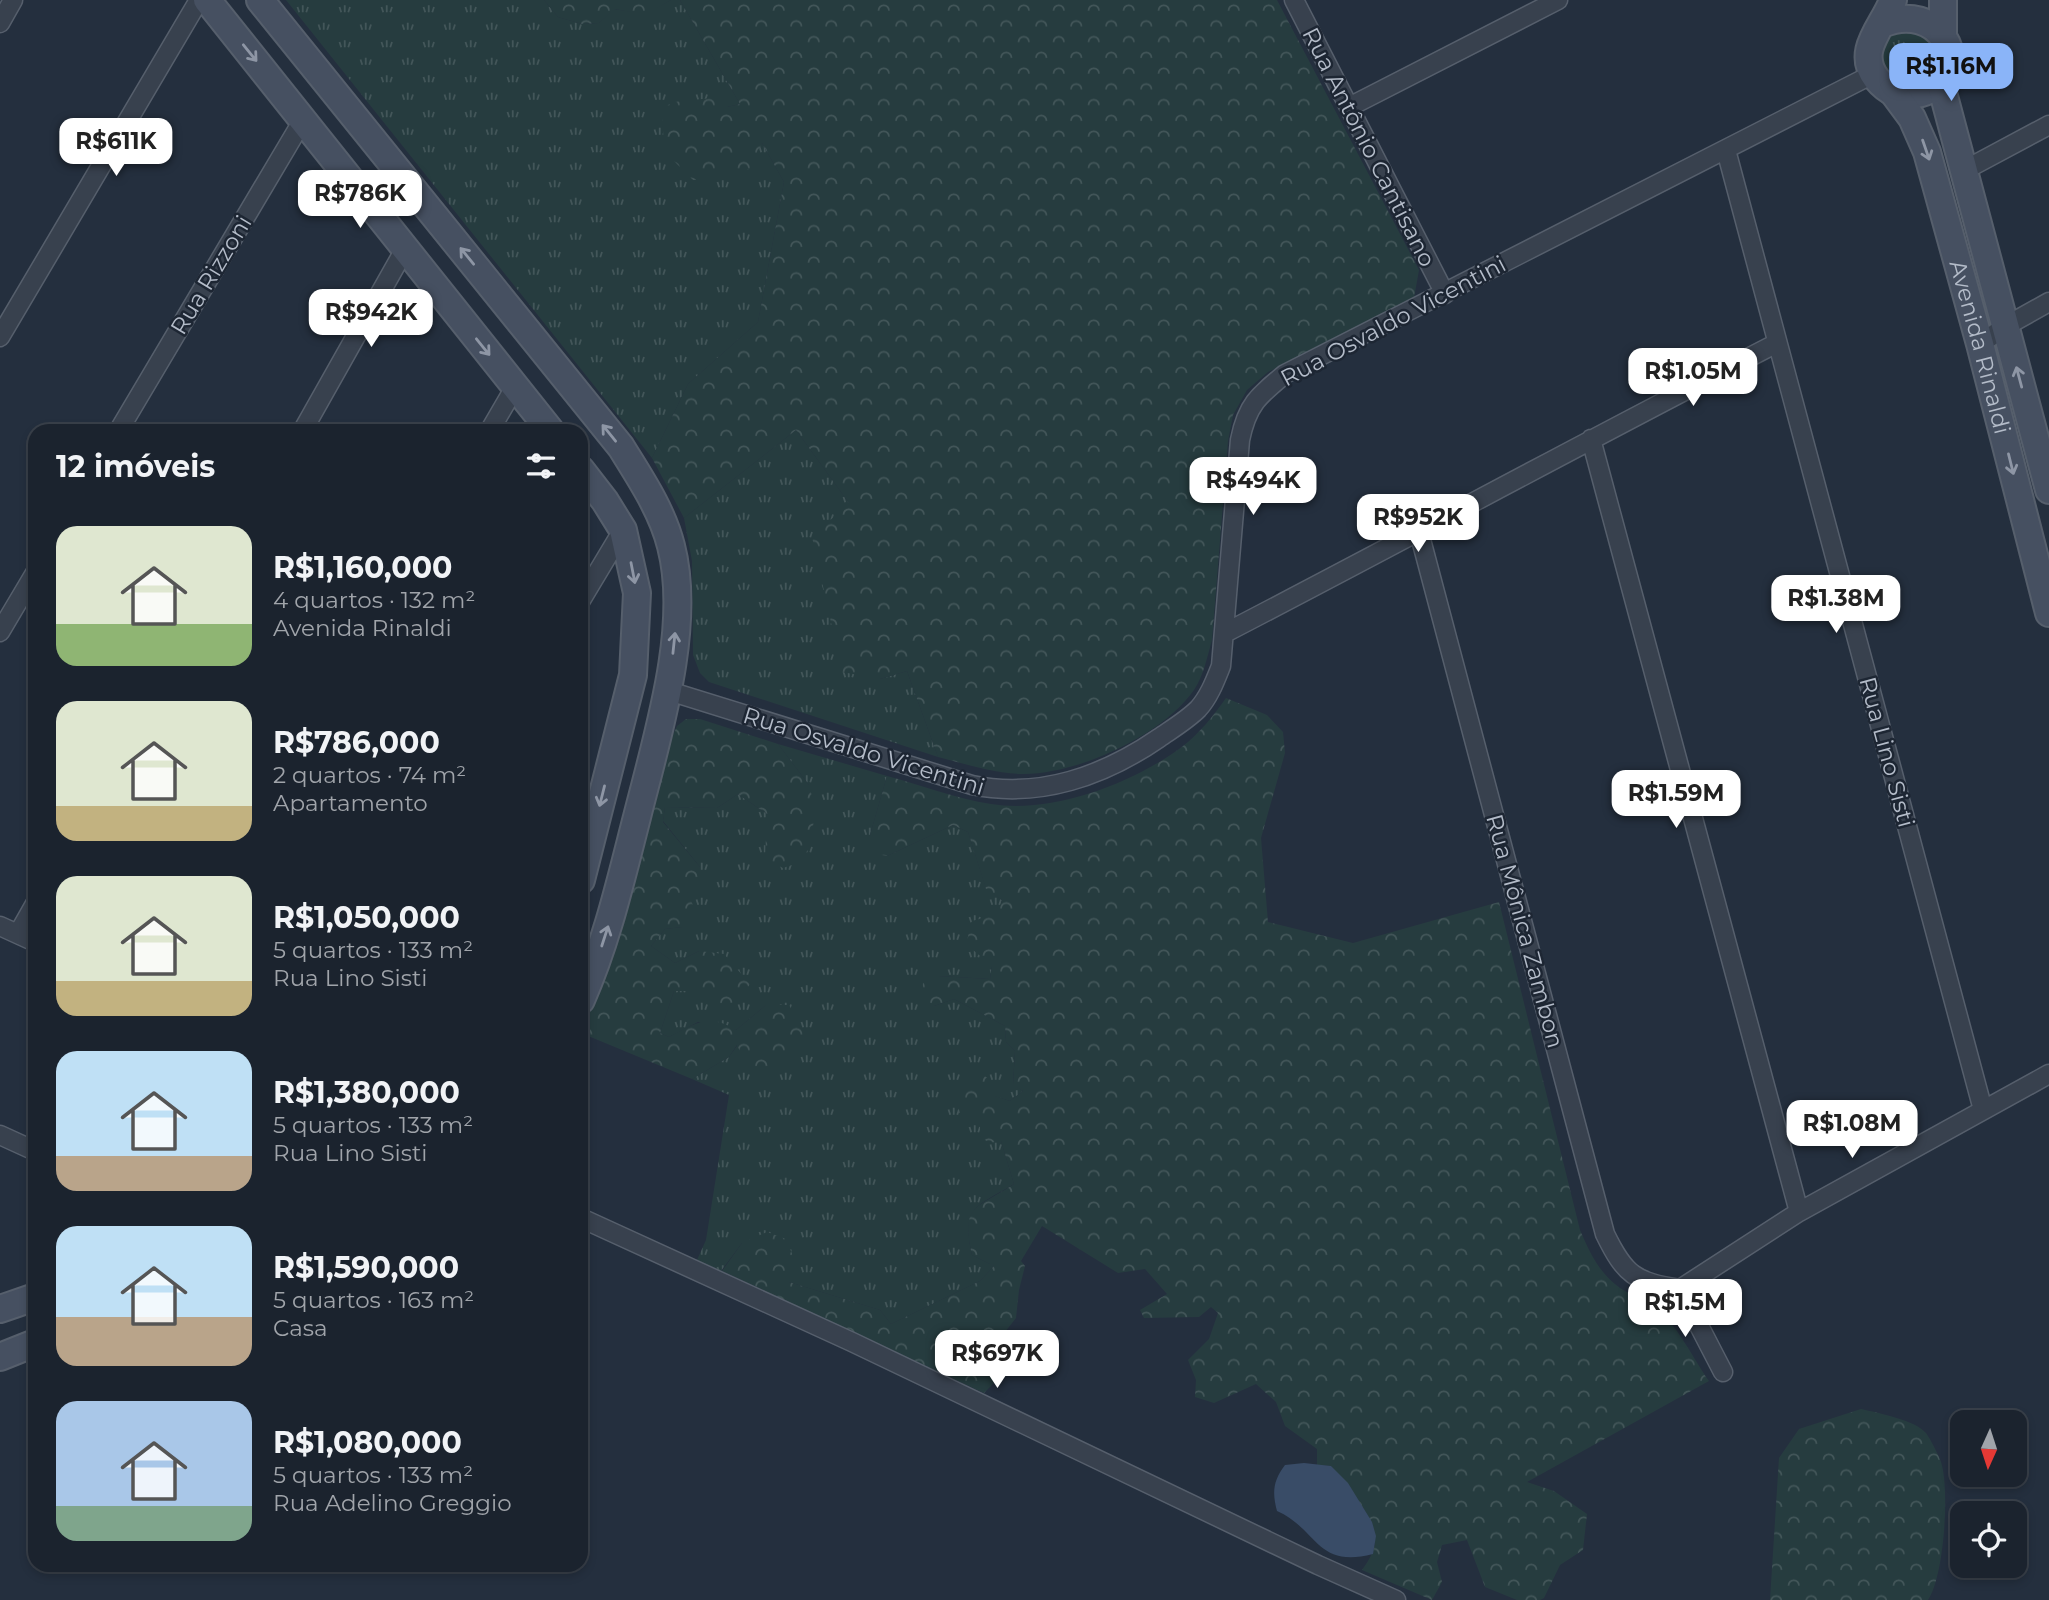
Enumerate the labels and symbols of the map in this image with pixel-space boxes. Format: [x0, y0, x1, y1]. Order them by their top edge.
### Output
street label: Rua Antônio Cantisano [1296, 23, 1442, 271]
pin: R$1.16M [1886, 43, 2016, 103]
one-way arrow [242, 44, 258, 62]
pin: R$611K [59, 118, 173, 178]
one-way arrow [1921, 138, 1933, 160]
pin: R$786K [303, 170, 417, 230]
street label: Rua Rizzoni [165, 210, 257, 340]
one-way arrow [459, 247, 474, 265]
street label: Rua Osvaldo Vicentini [1276, 250, 1510, 392]
street label: Avenida Rinaldi [1944, 257, 2017, 437]
pin: R$942K [314, 290, 428, 349]
one-way arrow [475, 337, 490, 355]
pin: R$1.05M [1628, 348, 1758, 408]
one-way arrow [2012, 366, 2025, 388]
one-way arrow [602, 424, 617, 443]
one-way arrow [2005, 452, 2018, 475]
pin: R$494K [1196, 458, 1310, 517]
pin: R$952K [1361, 494, 1475, 554]
one-way arrow [627, 561, 640, 583]
pin: R$1.38M [1771, 576, 1901, 635]
one-way arrow [667, 632, 680, 655]
street label: Rua Lino Sisti [1853, 674, 1921, 830]
street label: Rua Osvaldo Vicentini [740, 701, 988, 801]
pin: R$1.59M [1611, 770, 1741, 830]
one-way arrow [595, 784, 608, 807]
street label: Rua Mônica Zambon [1480, 811, 1570, 1051]
one-way arrow [599, 925, 612, 947]
pin: R$1.08M [1787, 1100, 1917, 1160]
pin: R$1.5M [1628, 1280, 1742, 1339]
pin: R$697K [940, 1330, 1054, 1390]
north arrow [1950, 1410, 2026, 1488]

